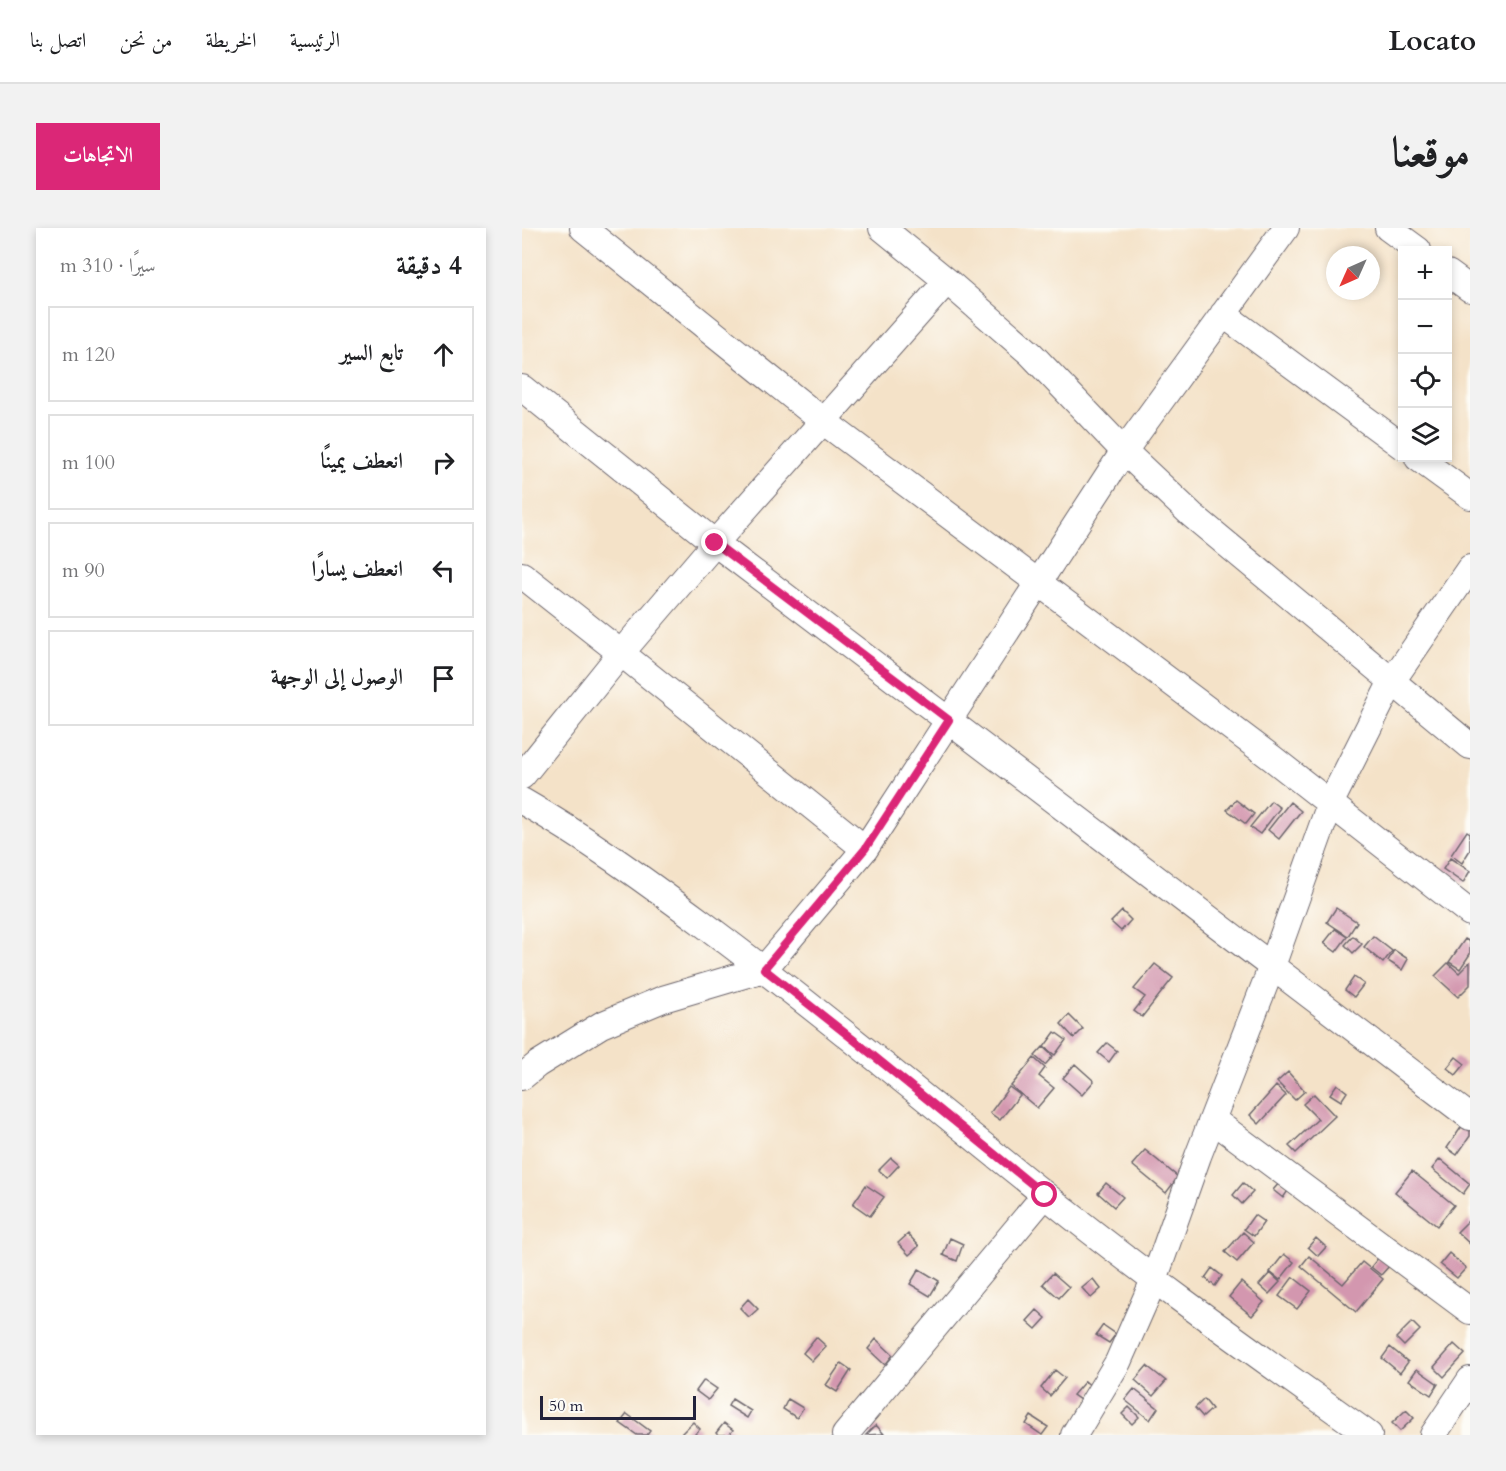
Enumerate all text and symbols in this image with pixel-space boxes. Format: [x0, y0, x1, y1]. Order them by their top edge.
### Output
text: Locato [1388, 22, 1476, 60]
text: اتصل بنا [30, 26, 86, 55]
text: من نحن [119, 26, 173, 55]
text: الخريطة [206, 26, 257, 55]
text: الرئيسية [290, 26, 340, 55]
button: الاتجاهات [36, 123, 160, 190]
text: موقعنا [1392, 124, 1470, 181]
north arrow [1326, 246, 1380, 300]
map controls [1398, 246, 1452, 462]
button: + [1398, 246, 1452, 300]
text: 4 دقيقة [396, 248, 462, 283]
text: سيرًا · 310 m [60, 252, 156, 279]
button: − [1398, 300, 1452, 354]
text: تابع السير [340, 338, 403, 368]
icon: ahead [427, 338, 460, 371]
text: 120 m [62, 341, 115, 368]
button: locate [1398, 354, 1452, 408]
button: layers [1398, 408, 1452, 462]
text: انعطف يمينًا [320, 446, 403, 476]
icon: right [427, 446, 460, 479]
text: 100 m [62, 449, 115, 476]
route end [701, 529, 727, 555]
text: انعطف يسارًا [312, 554, 403, 584]
icon: left [427, 554, 460, 587]
text: 90 m [62, 557, 105, 584]
text: الوصول إلى الوجهة [271, 662, 403, 692]
icon: arrive [427, 662, 460, 695]
route start [1031, 1181, 1057, 1207]
scale bar [540, 1393, 696, 1420]
text: 50 m [549, 1395, 583, 1417]

